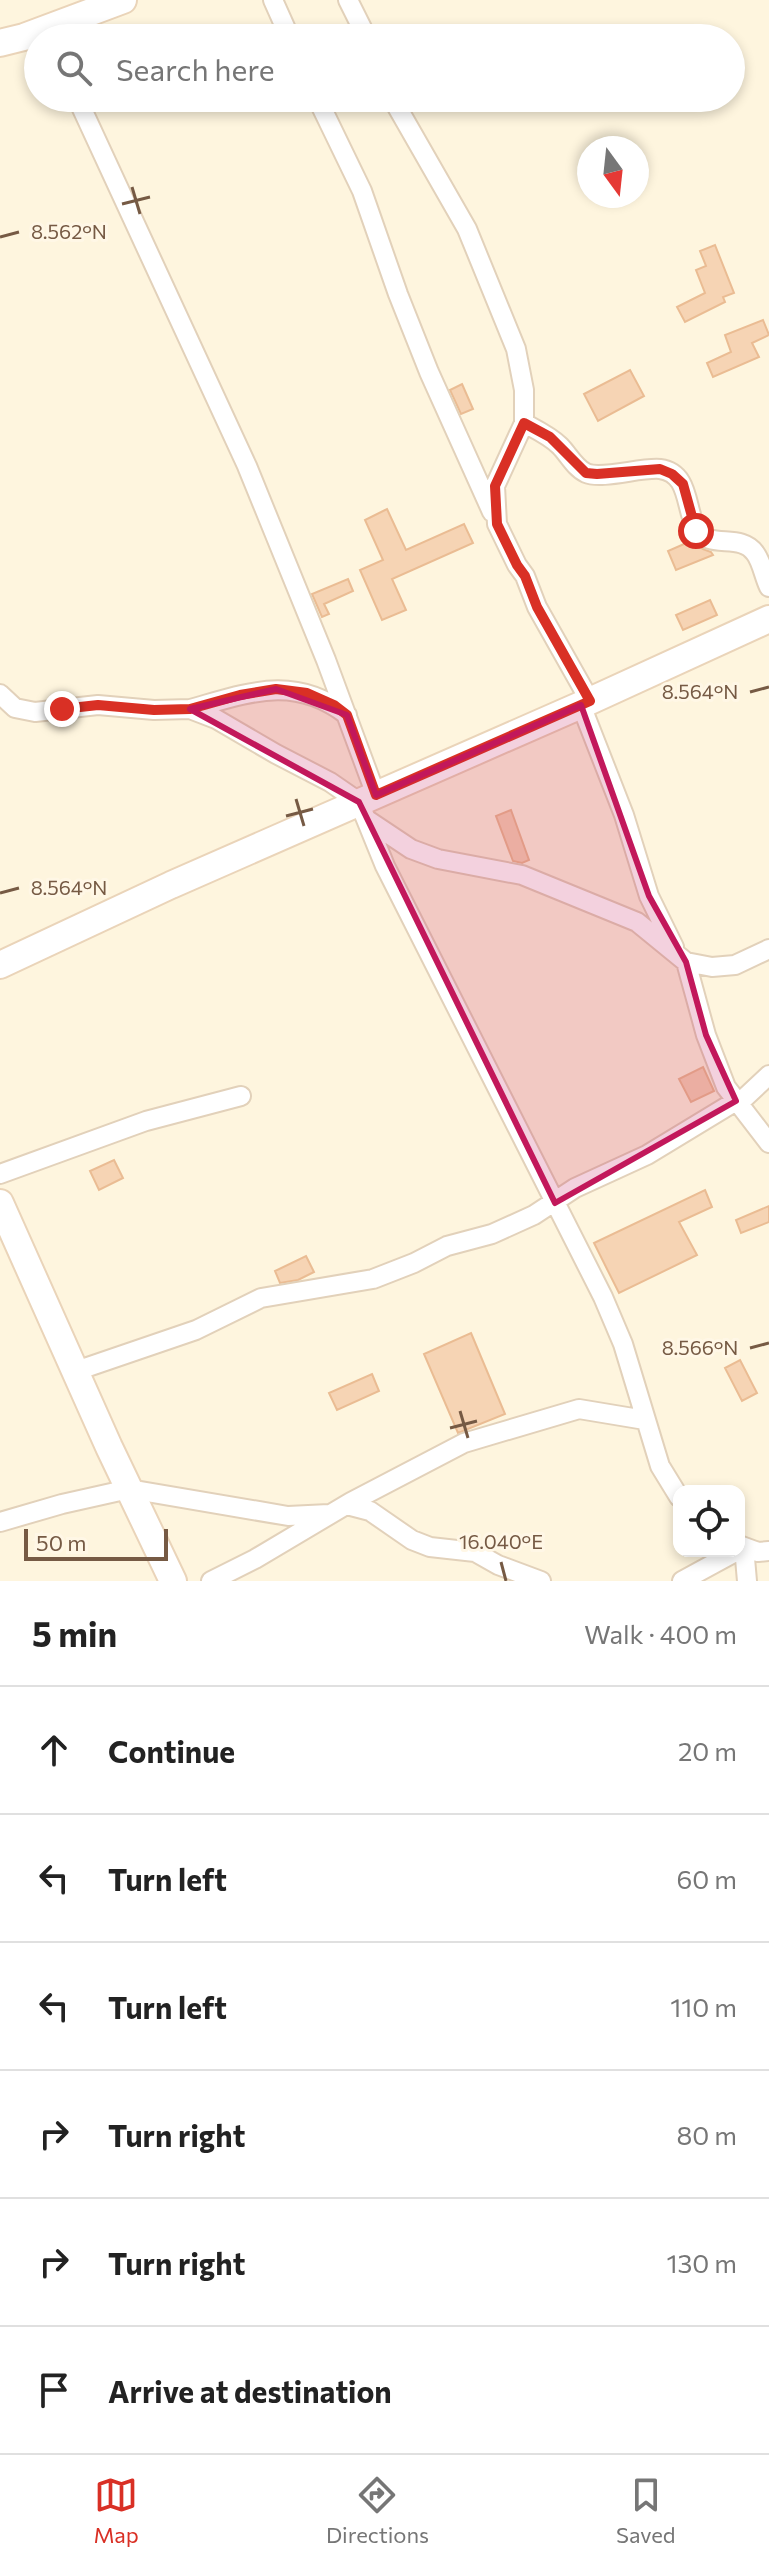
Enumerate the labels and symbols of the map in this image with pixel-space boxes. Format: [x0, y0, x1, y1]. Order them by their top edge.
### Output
north arrow [577, 136, 649, 208]
text: 8.562°N [31, 219, 107, 243]
route start [678, 513, 714, 549]
text: 8.564°N [662, 679, 738, 703]
route end [44, 691, 80, 727]
text: 8.564°N [31, 875, 107, 899]
text: 8.566°N [662, 1335, 738, 1359]
scale bar [24, 1525, 168, 1561]
text: 16.040°E [459, 1529, 543, 1553]

